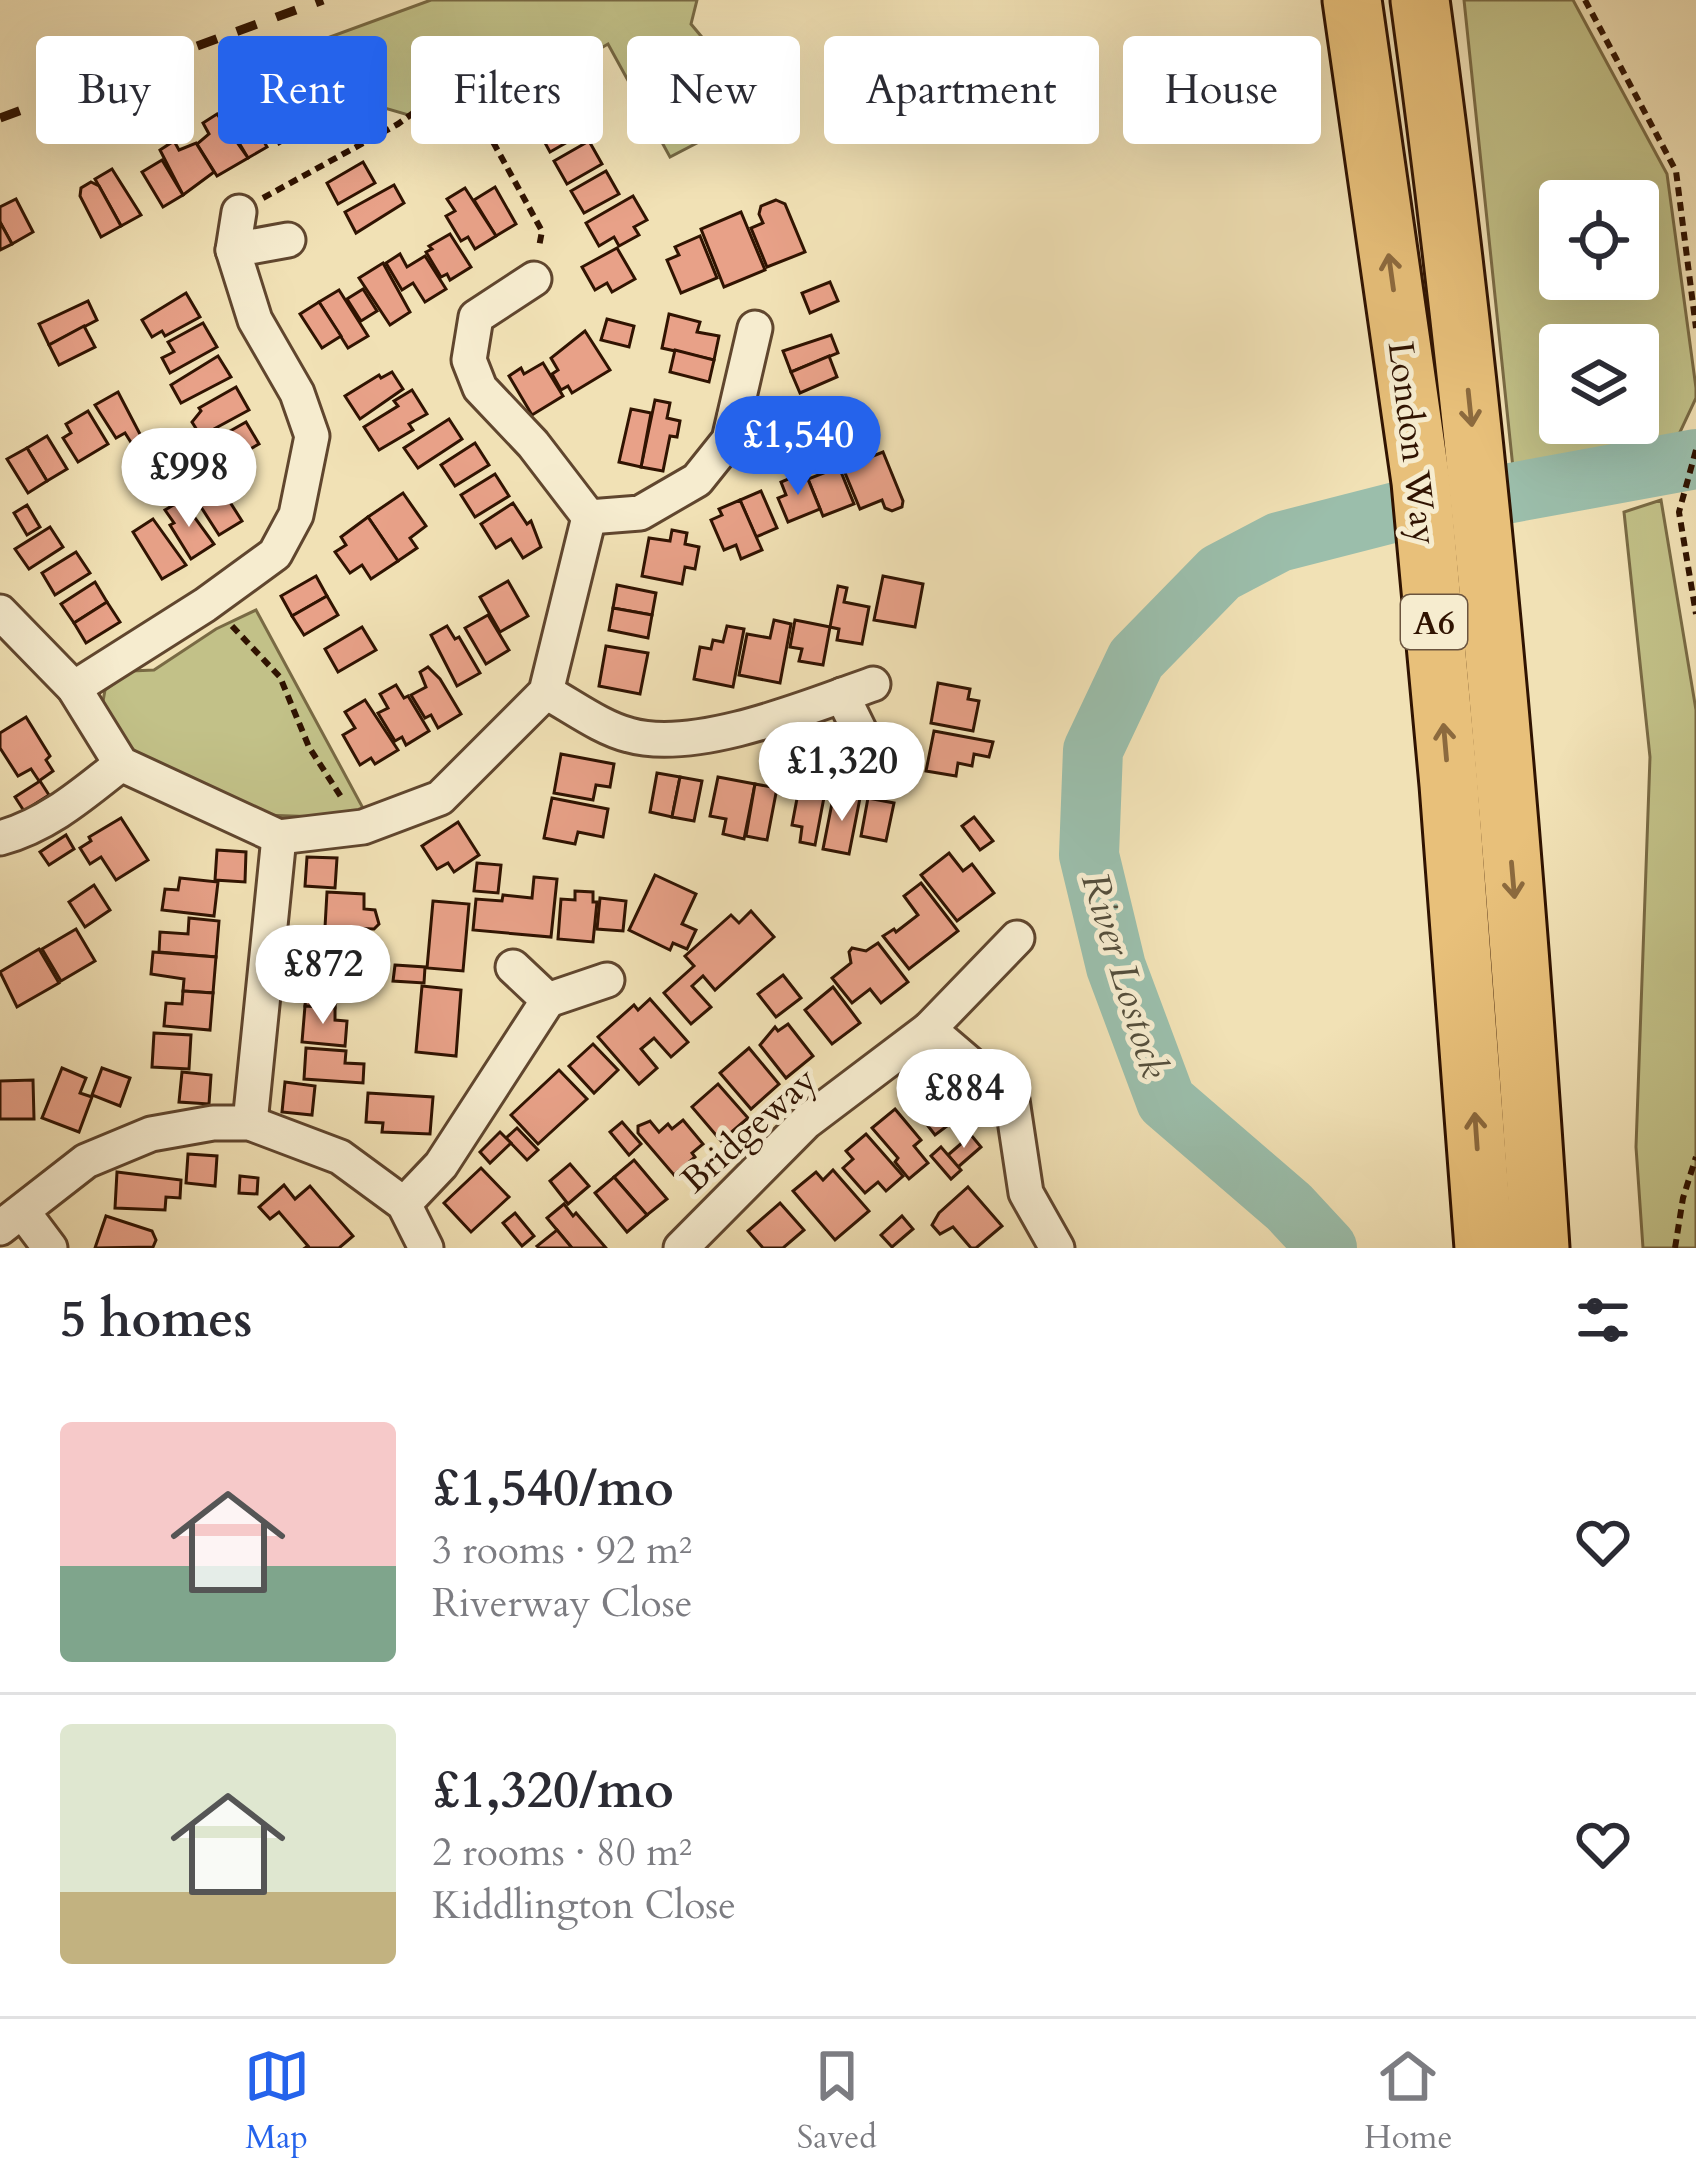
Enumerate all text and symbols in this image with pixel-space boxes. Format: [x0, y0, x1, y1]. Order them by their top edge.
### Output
chip: Buy [36, 36, 194, 144]
chip: Rent [218, 36, 387, 144]
chip: Filters [411, 36, 603, 144]
chip: New [627, 36, 800, 144]
chip: Apartment [824, 36, 1099, 144]
chip: House [1123, 36, 1321, 144]
map controls [1539, 180, 1659, 444]
button: locate [1539, 180, 1659, 300]
one-way arrow [1380, 253, 1402, 292]
button: layers [1539, 324, 1659, 444]
street label: London Way [1376, 339, 1449, 548]
one-way arrow [1459, 388, 1481, 427]
pin: £1,540 [700, 396, 896, 498]
text: £1,540 [742, 408, 854, 461]
pin: £998 [118, 428, 260, 530]
text: £998 [148, 440, 230, 493]
road number: A6 [1401, 595, 1467, 649]
pin: £1,320 [744, 722, 940, 824]
one-way arrow [1433, 724, 1456, 763]
text: £1,320 [786, 734, 898, 787]
one-way arrow [1502, 860, 1525, 899]
water label: River Lostock [1068, 866, 1181, 1085]
pin: £872 [252, 925, 394, 1027]
text: £872 [282, 937, 364, 990]
pin: £884 [893, 1049, 1035, 1151]
street label: Bridgeway [671, 1056, 827, 1204]
text: £884 [923, 1061, 1005, 1114]
one-way arrow [1464, 1112, 1487, 1151]
text: 5 homes [60, 1285, 252, 1355]
icon: filters [1570, 1287, 1636, 1353]
text: £1,540/mo [432, 1454, 674, 1524]
icon: home [156, 1470, 300, 1614]
icon: heart [1570, 1509, 1636, 1575]
text: 3 rooms · 92 m² [432, 1524, 692, 1577]
text: Riverway Close [432, 1577, 692, 1630]
text: £1,320/mo [432, 1756, 674, 1826]
icon: home [156, 1772, 300, 1916]
icon: heart [1570, 1811, 1636, 1877]
text: 2 rooms · 80 m² [432, 1826, 692, 1879]
text: Kiddlington Close [432, 1879, 736, 1932]
tab: Map [244, 2043, 310, 2160]
tab: Saved [797, 2043, 877, 2160]
tab: Home [1364, 2043, 1452, 2160]

